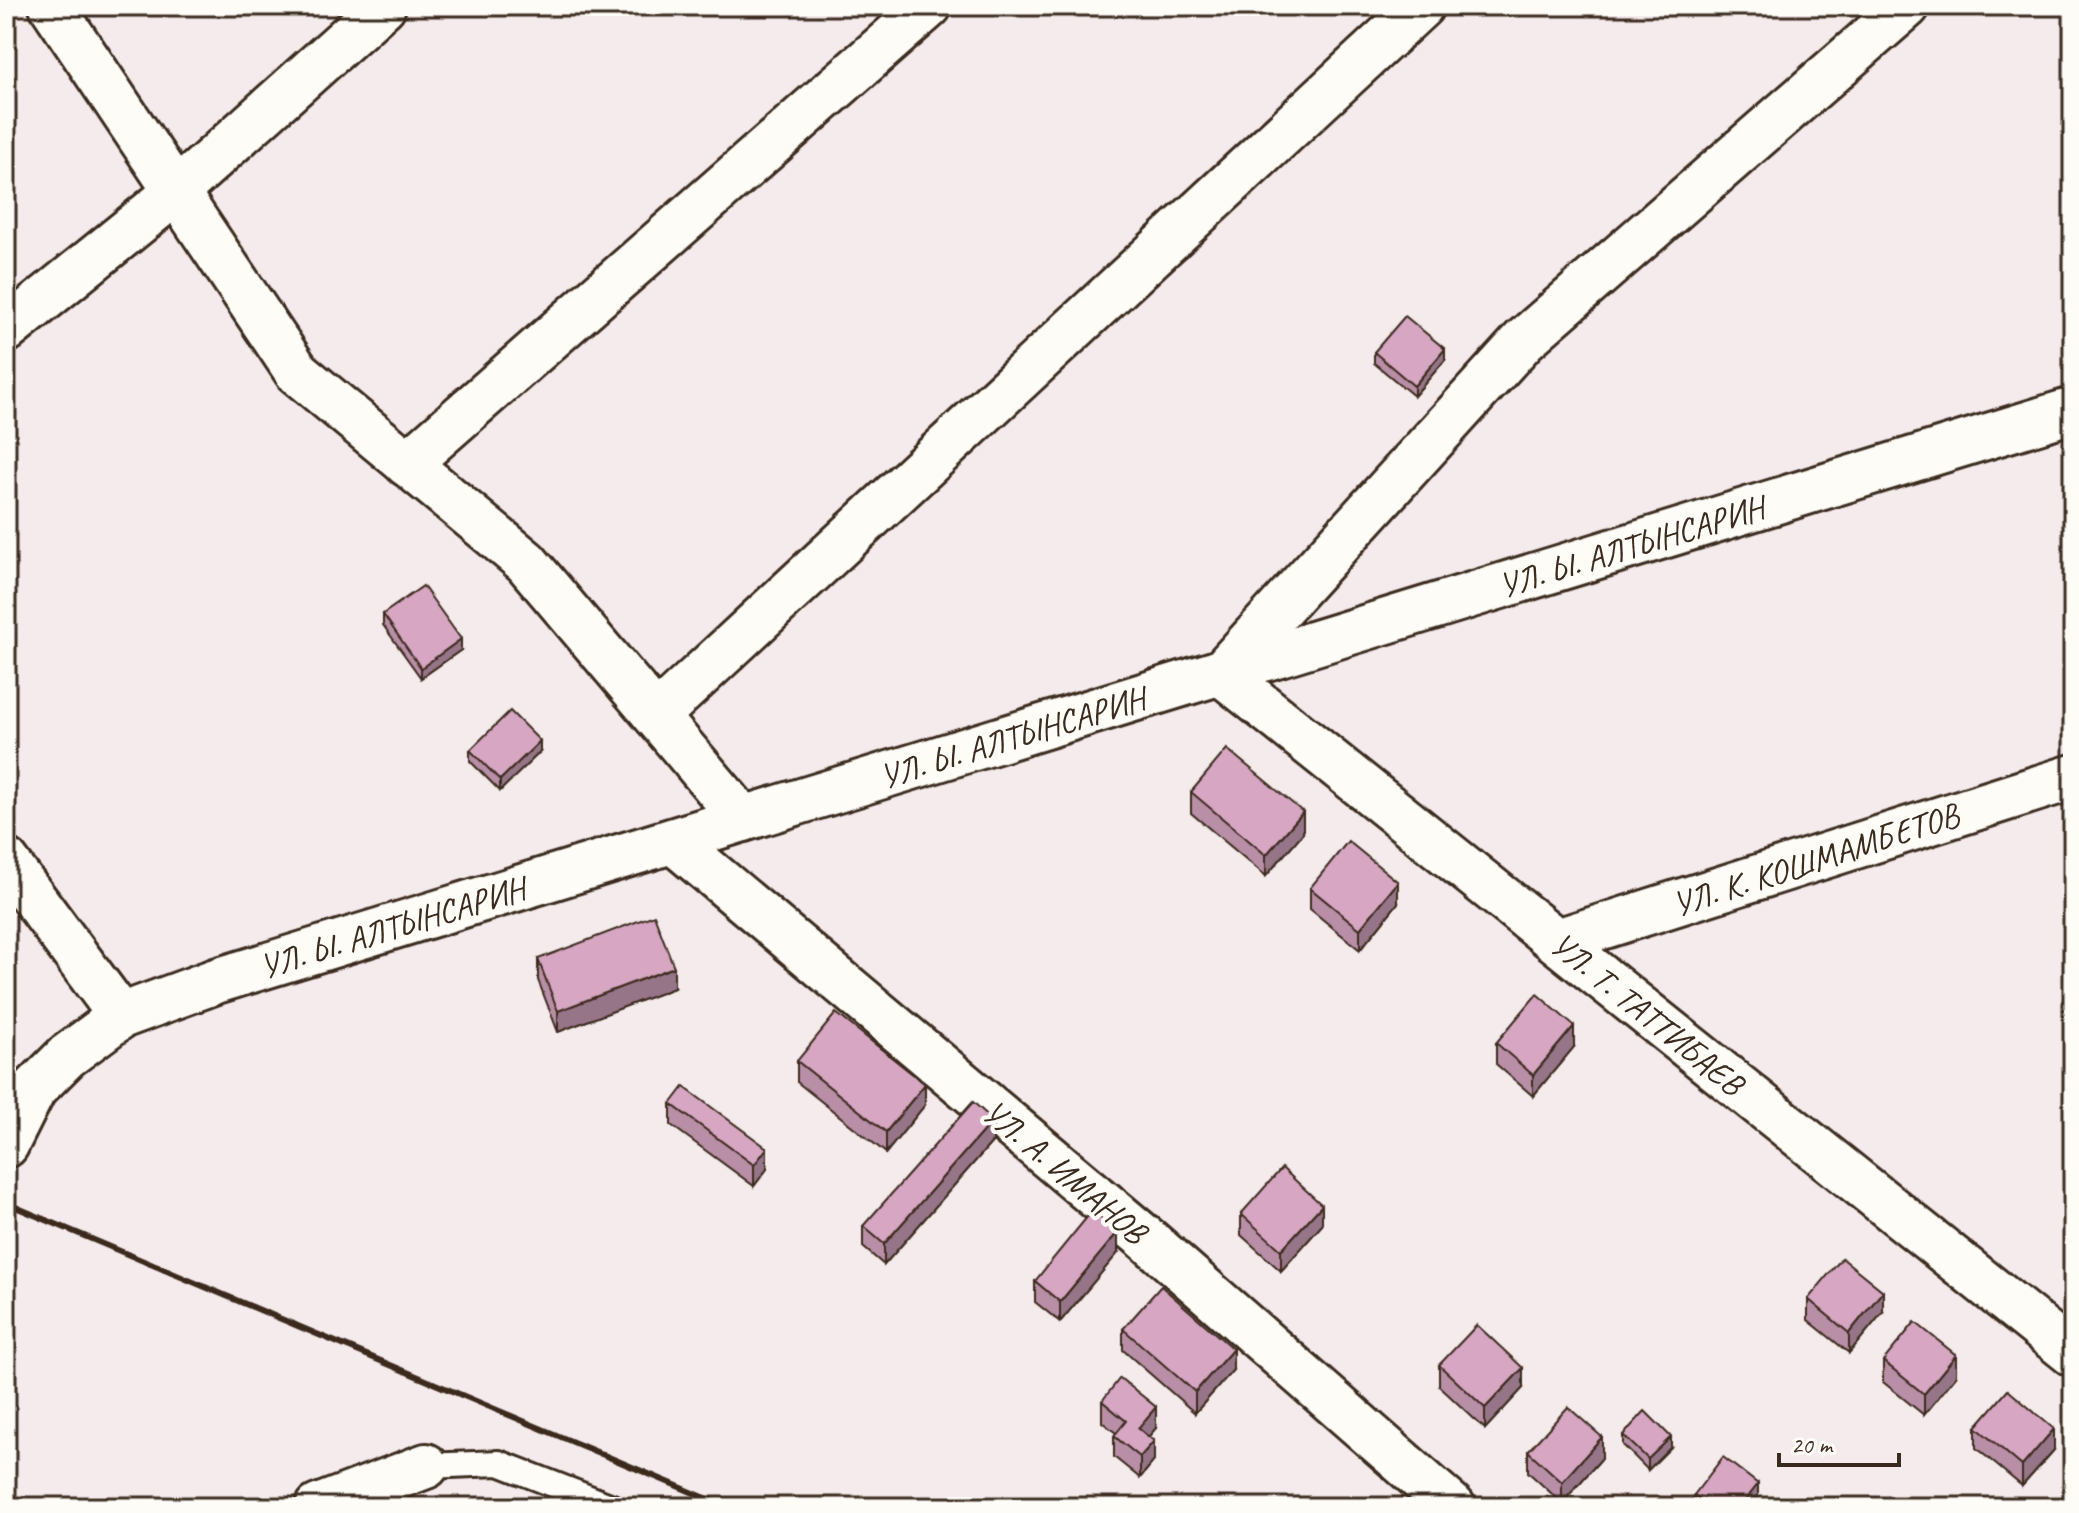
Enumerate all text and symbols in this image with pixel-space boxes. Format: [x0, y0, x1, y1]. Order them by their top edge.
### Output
street label: УЛ. Ы. АЛТЫНСАРИН [1493, 484, 1774, 607]
street label: УЛ. Ы. АЛТЫНСАРИН [874, 675, 1155, 798]
street label: УЛ. К. КОШМАМБЕТОВ [1667, 792, 1966, 926]
street label: УЛ. Ы. АЛТЫНСАРИН [254, 865, 535, 988]
street label: УЛ. Т. ТАТТИБАЕВ [1542, 923, 1755, 1107]
street label: УЛ. А. ИМАНОВ [974, 1090, 1158, 1254]
scale bar [1779, 1417, 1899, 1467]
text: 20 m [1791, 1430, 1834, 1460]

